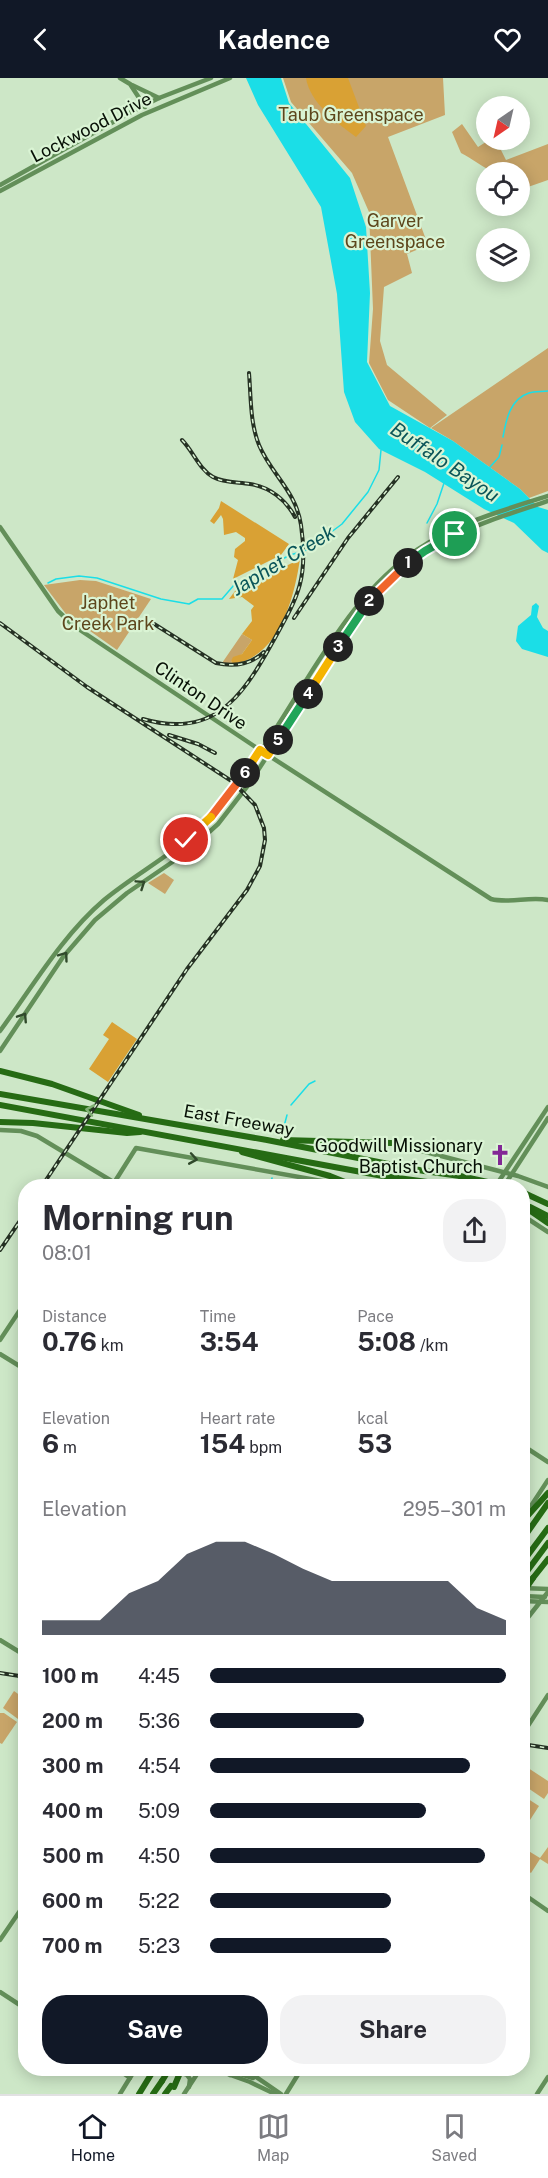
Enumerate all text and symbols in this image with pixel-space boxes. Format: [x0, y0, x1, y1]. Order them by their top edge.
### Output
icon: back [24, 23, 57, 56]
text: Kadence [218, 23, 330, 55]
icon: heart [491, 23, 524, 56]
street label: Lockwood Drive [27, 88, 155, 166]
north arrow [476, 96, 530, 150]
map controls [476, 96, 530, 282]
park label: Taub Greenspace [278, 104, 424, 125]
button: locate [476, 162, 530, 216]
park label: Garver Greenspace [345, 210, 445, 252]
button: layers [476, 228, 530, 282]
water label: Buffalo Bayou [386, 417, 504, 507]
pin [429, 508, 480, 559]
icon: arrive [438, 517, 471, 550]
water label: Japhet Creek [227, 519, 340, 600]
pin: 1 [393, 548, 423, 578]
text: 1 [405, 553, 411, 572]
pin: 2 [354, 586, 384, 616]
text: 2 [364, 591, 374, 610]
park label: Japhet Creek Park [62, 592, 154, 634]
pin: 3 [323, 632, 353, 662]
text: 3 [333, 637, 343, 656]
street label: Clinton Drive [151, 656, 251, 734]
pin: 4 [293, 679, 323, 709]
text: 4 [303, 684, 313, 703]
pin: 5 [263, 725, 293, 755]
text: 5 [273, 730, 283, 749]
pin: 6 [230, 758, 260, 788]
text: 6 [240, 763, 250, 782]
pin [160, 814, 211, 865]
icon: check [169, 823, 202, 856]
one-way arrow [134, 880, 145, 891]
one-way arrow [57, 952, 68, 963]
one-way arrow [16, 1013, 27, 1024]
street label: East Freeway [182, 1100, 296, 1140]
one-way arrow [85, 1104, 95, 1117]
place label: Goodwill Missionary Baptist Church [315, 1135, 483, 1177]
church icon: Goodwill Missionary Baptist Church [488, 1143, 512, 1167]
one-way arrow [188, 1152, 198, 1165]
text: Morning run [42, 1199, 234, 1237]
button: share [443, 1199, 506, 1262]
text: 08:01 [42, 1241, 92, 1265]
text: Distance [42, 1307, 107, 1326]
text: Time [200, 1307, 236, 1326]
text: Pace [357, 1307, 394, 1326]
text: 0.76 [42, 1326, 97, 1357]
text: 3:54 [200, 1326, 259, 1357]
text: 5:08 [357, 1326, 416, 1357]
text: km [97, 1336, 124, 1355]
text: /km [416, 1336, 448, 1355]
text: Elevation [42, 1409, 110, 1428]
text: Heart rate [200, 1409, 275, 1428]
text: kcal [357, 1409, 388, 1428]
text: 6 [42, 1428, 59, 1459]
text: 154 [200, 1428, 245, 1459]
text: 53 [357, 1428, 392, 1459]
text: m [59, 1438, 77, 1457]
text: bpm [245, 1438, 282, 1457]
text: Elevation [42, 1497, 127, 1521]
text: 295–301 m [403, 1497, 506, 1521]
text: 100 m [42, 1664, 99, 1688]
text: 4:45 [138, 1664, 180, 1688]
text: 200 m [42, 1709, 103, 1733]
text: 5:36 [138, 1709, 180, 1733]
text: 300 m [42, 1754, 103, 1778]
text: 4:54 [138, 1754, 180, 1778]
text: 400 m [42, 1799, 103, 1823]
text: 5:09 [138, 1799, 180, 1823]
text: 500 m [42, 1844, 104, 1868]
text: 4:50 [138, 1844, 180, 1868]
text: 600 m [42, 1889, 103, 1913]
text: 5:22 [138, 1889, 180, 1913]
text: 700 m [42, 1934, 102, 1958]
text: 5:23 [138, 1934, 180, 1958]
button: Save [42, 1995, 268, 2064]
button: Share [280, 1995, 506, 2064]
tab: Home [71, 2110, 115, 2165]
tab: Map [257, 2110, 290, 2165]
tab: Saved [431, 2110, 477, 2165]

